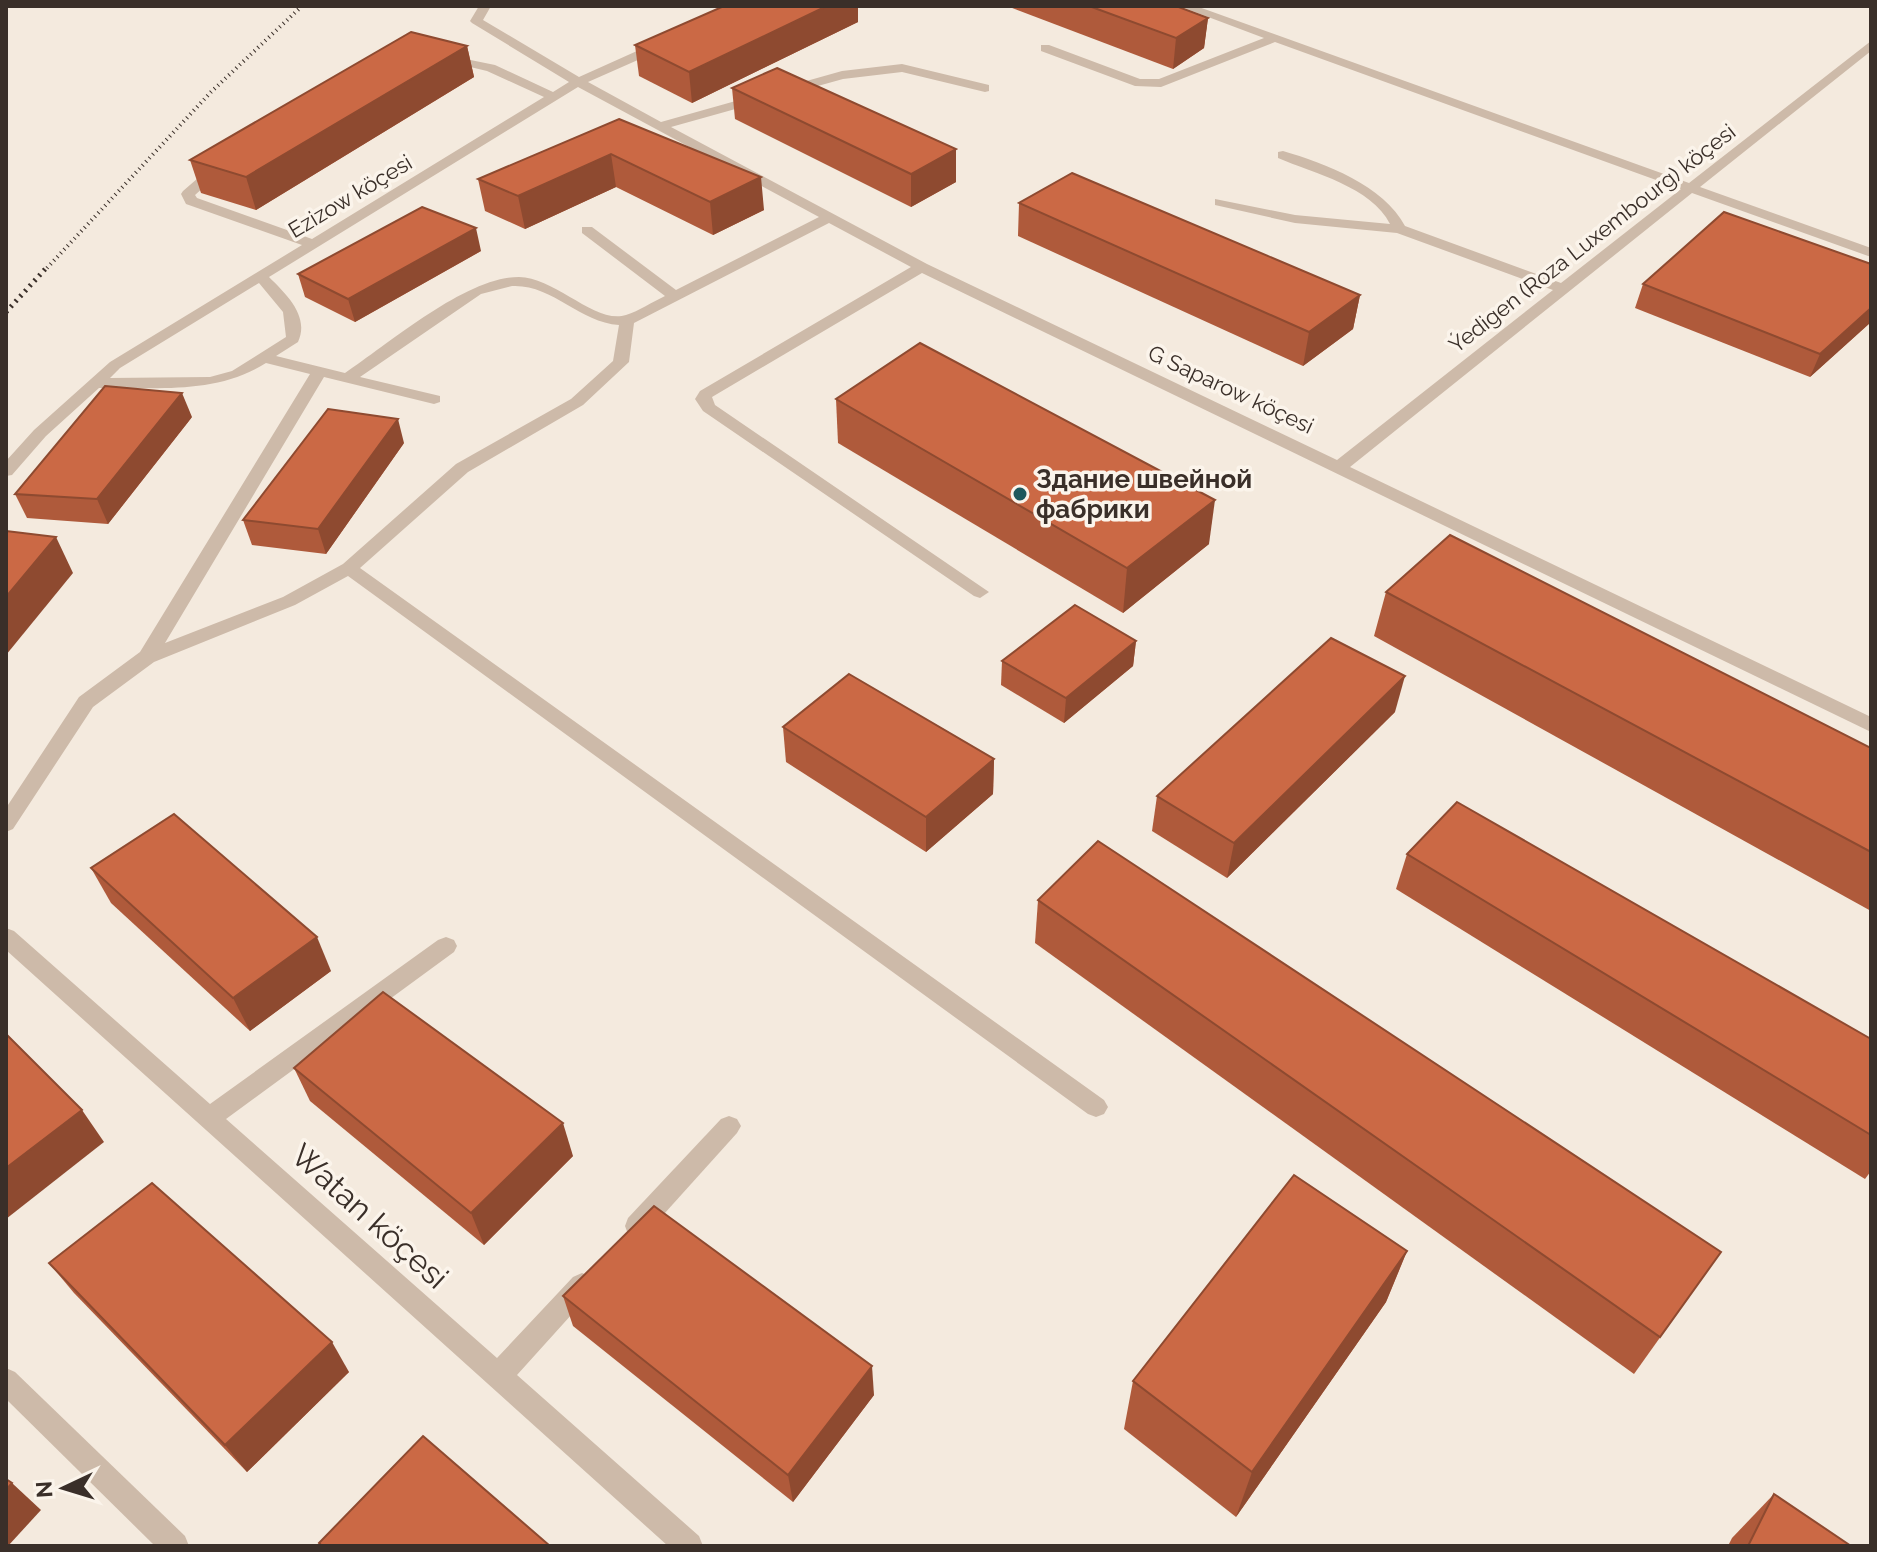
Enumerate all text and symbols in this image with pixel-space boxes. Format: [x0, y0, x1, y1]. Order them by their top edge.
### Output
street label: Ýedigen (Roza Luxembourg) köçesi [1444, 118, 1740, 358]
street label: Ezizow köçesi [283, 149, 417, 243]
street label: G Saparow köçesi [1144, 339, 1318, 439]
place label: Здание швейной фабрики [1036, 464, 1252, 524]
marker: Здание швейной фабрики [1011, 485, 1029, 503]
street label: Watan köçesi [284, 1136, 456, 1296]
north arrow [24, 1448, 104, 1528]
text: N [30, 1480, 58, 1499]

